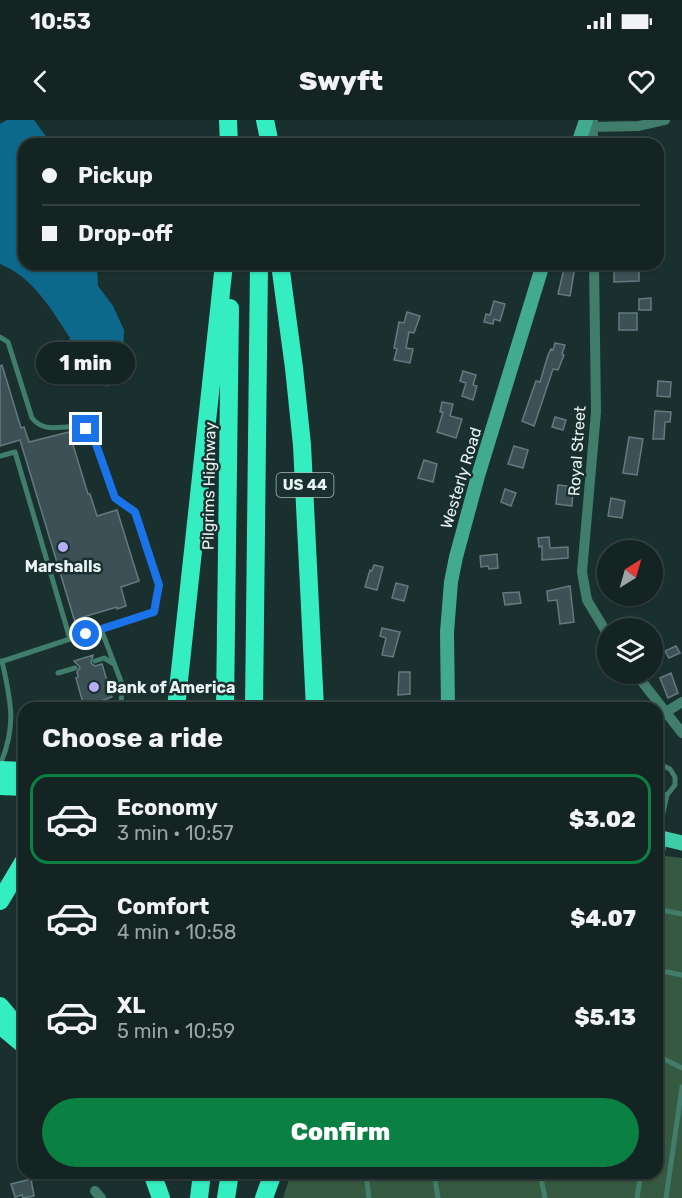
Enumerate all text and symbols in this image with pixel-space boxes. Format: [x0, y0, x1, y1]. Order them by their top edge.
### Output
text: 10:53 [30, 8, 91, 35]
icon: back [24, 65, 57, 98]
text: Swyft [299, 65, 383, 97]
icon: heart [625, 65, 658, 98]
text: Pickup [78, 162, 153, 189]
text: Drop-off [78, 220, 173, 247]
callout: 1 min [36, 342, 136, 384]
text: 1 min [59, 351, 112, 375]
street label: Royal Street [564, 405, 590, 497]
route end [72, 415, 99, 442]
street label: Pilgrims Highway [198, 421, 220, 550]
street label: Westerly Road [437, 425, 485, 531]
road number: US 44 [276, 473, 334, 497]
marker: Marshalls [56, 540, 70, 554]
north arrow [597, 540, 663, 606]
map controls [597, 540, 663, 684]
place label: Marshalls [25, 557, 101, 576]
button: layers [597, 618, 663, 684]
route start [72, 620, 99, 647]
place label: Bank of America [106, 678, 236, 697]
marker: Bank of America [87, 680, 101, 694]
text: Choose a ride [42, 722, 223, 754]
icon: car [45, 792, 99, 846]
text: Economy [117, 794, 218, 821]
text: $3.02 [569, 806, 636, 833]
text: 3 min · 10:57 [117, 821, 234, 845]
icon: car [45, 891, 99, 945]
text: Comfort [117, 893, 209, 920]
text: $4.07 [570, 905, 636, 932]
text: 4 min · 10:58 [117, 920, 236, 944]
icon: car [45, 990, 99, 1044]
text: XL [117, 992, 145, 1019]
text: $5.13 [574, 1004, 636, 1031]
text: 5 min · 10:59 [117, 1019, 235, 1043]
button: Confirm [42, 1098, 639, 1167]

